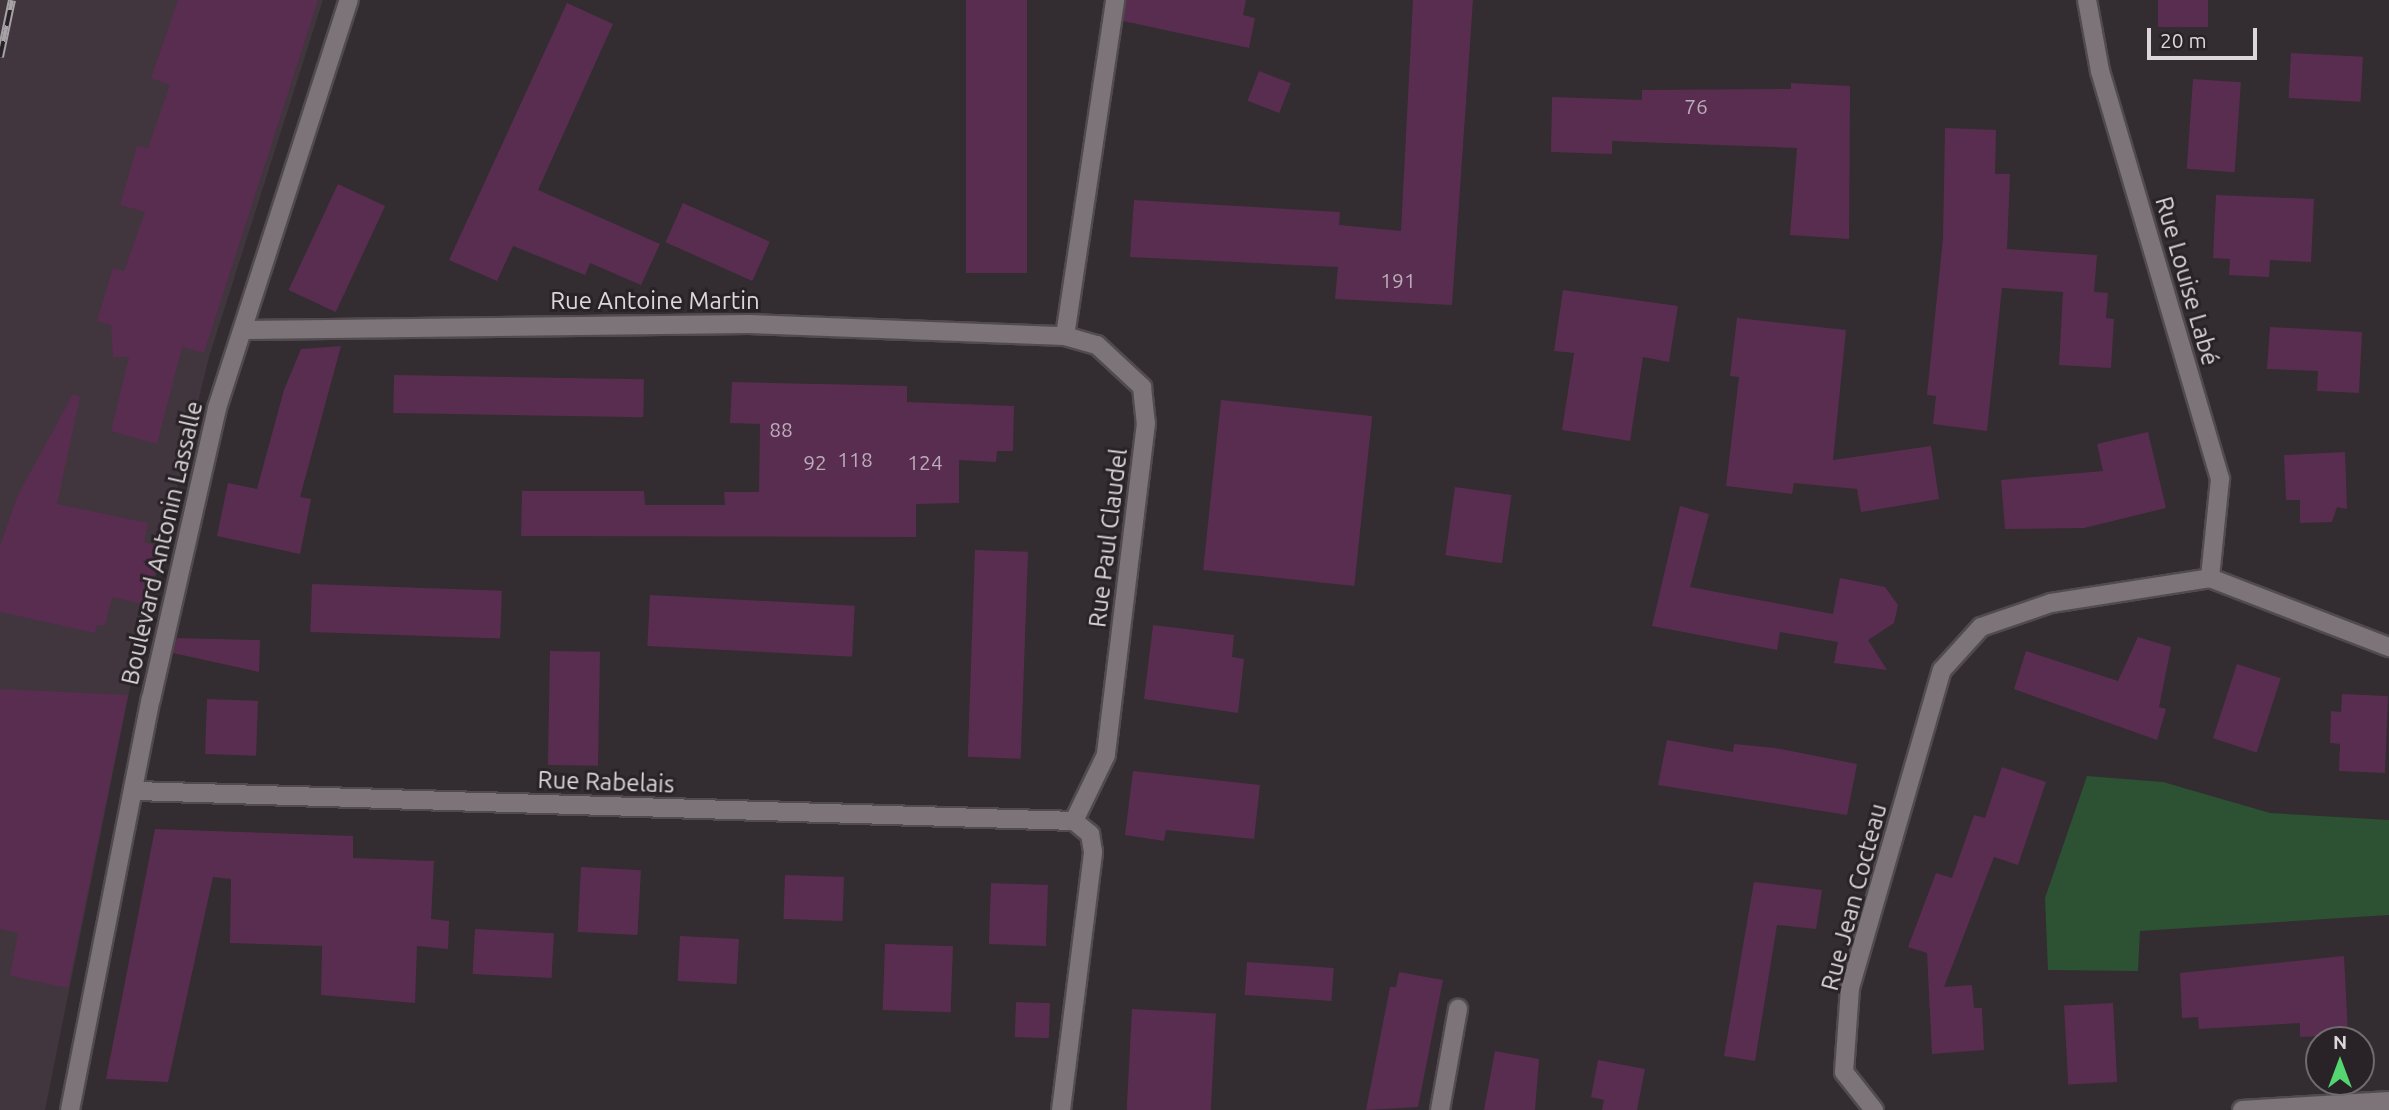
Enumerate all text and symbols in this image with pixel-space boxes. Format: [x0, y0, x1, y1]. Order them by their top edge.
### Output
scale bar [2151, 14, 2261, 58]
text: 20 m [2160, 28, 2207, 52]
house number: 76 [1684, 93, 1708, 119]
street label: Rue Louise Labé [2149, 193, 2225, 369]
house number: 191 [1380, 267, 1416, 293]
street label: Rue Antoine Martin [550, 287, 760, 315]
street label: Boulevard Antonin Lassalle [115, 398, 209, 688]
house number: 88 [769, 416, 793, 442]
house number: 118 [837, 446, 873, 472]
street label: Rue Paul Claudel [1083, 447, 1133, 629]
house number: 92 [803, 449, 827, 475]
house number: 124 [907, 449, 943, 475]
street label: Rue Rabelais [537, 765, 675, 799]
street label: Rue Jean Cocteau [1815, 800, 1893, 994]
north arrow [2305, 1026, 2375, 1096]
text: N [2333, 1031, 2347, 1053]

